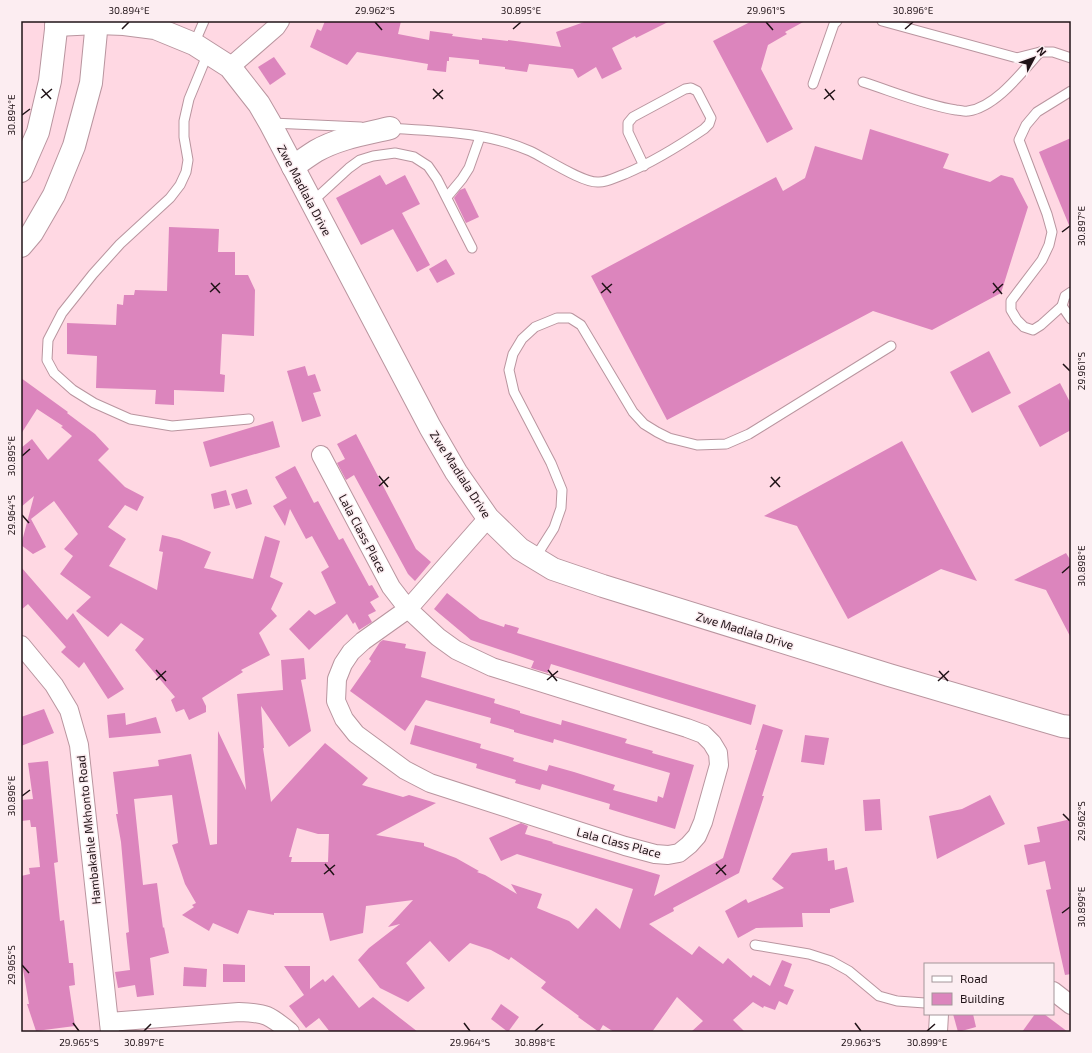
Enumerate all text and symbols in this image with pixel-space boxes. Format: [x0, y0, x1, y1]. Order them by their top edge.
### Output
text: 30.894°E [108, 4, 150, 16]
text: 29.962°S [355, 4, 395, 16]
text: 30.895°E [501, 4, 542, 16]
text: 29.961°S [747, 4, 786, 16]
text: 30.896°E [893, 4, 934, 16]
north arrow [1014, 38, 1054, 78]
text: N [1034, 44, 1049, 58]
text: 30.894°E [5, 94, 17, 136]
street label: Zwe Madlala Drive [275, 142, 335, 238]
text: 30.897°E [1075, 206, 1087, 246]
text: 29.961°S [1075, 351, 1087, 390]
street label: Zwe Madlala Drive [428, 428, 494, 520]
text: 30.895°E [5, 435, 17, 476]
street label: Lala Class Place [336, 491, 390, 575]
text: 29.964°S [5, 494, 17, 535]
text: 30.898°E [1075, 545, 1087, 586]
street label: Zwe Madlala Drive [695, 609, 795, 651]
street label: Hambakahle Mkhonto Road [73, 755, 103, 905]
text: 30.896°E [5, 775, 17, 816]
text: 29.962°S [1075, 801, 1087, 841]
street label: Lala Class Place [575, 824, 663, 860]
text: 30.899°E [1075, 886, 1087, 927]
text: 29.965°S [5, 945, 17, 985]
legend [924, 963, 1054, 1015]
text: Road [960, 971, 988, 985]
text: Building [960, 991, 1005, 1005]
text: 29.965°S [59, 1036, 99, 1048]
text: 30.897°E [124, 1036, 164, 1048]
text: 29.964°S [450, 1036, 491, 1048]
text: 30.898°E [515, 1036, 556, 1048]
text: 29.963°S [841, 1036, 881, 1048]
text: 30.899°E [907, 1036, 948, 1048]

